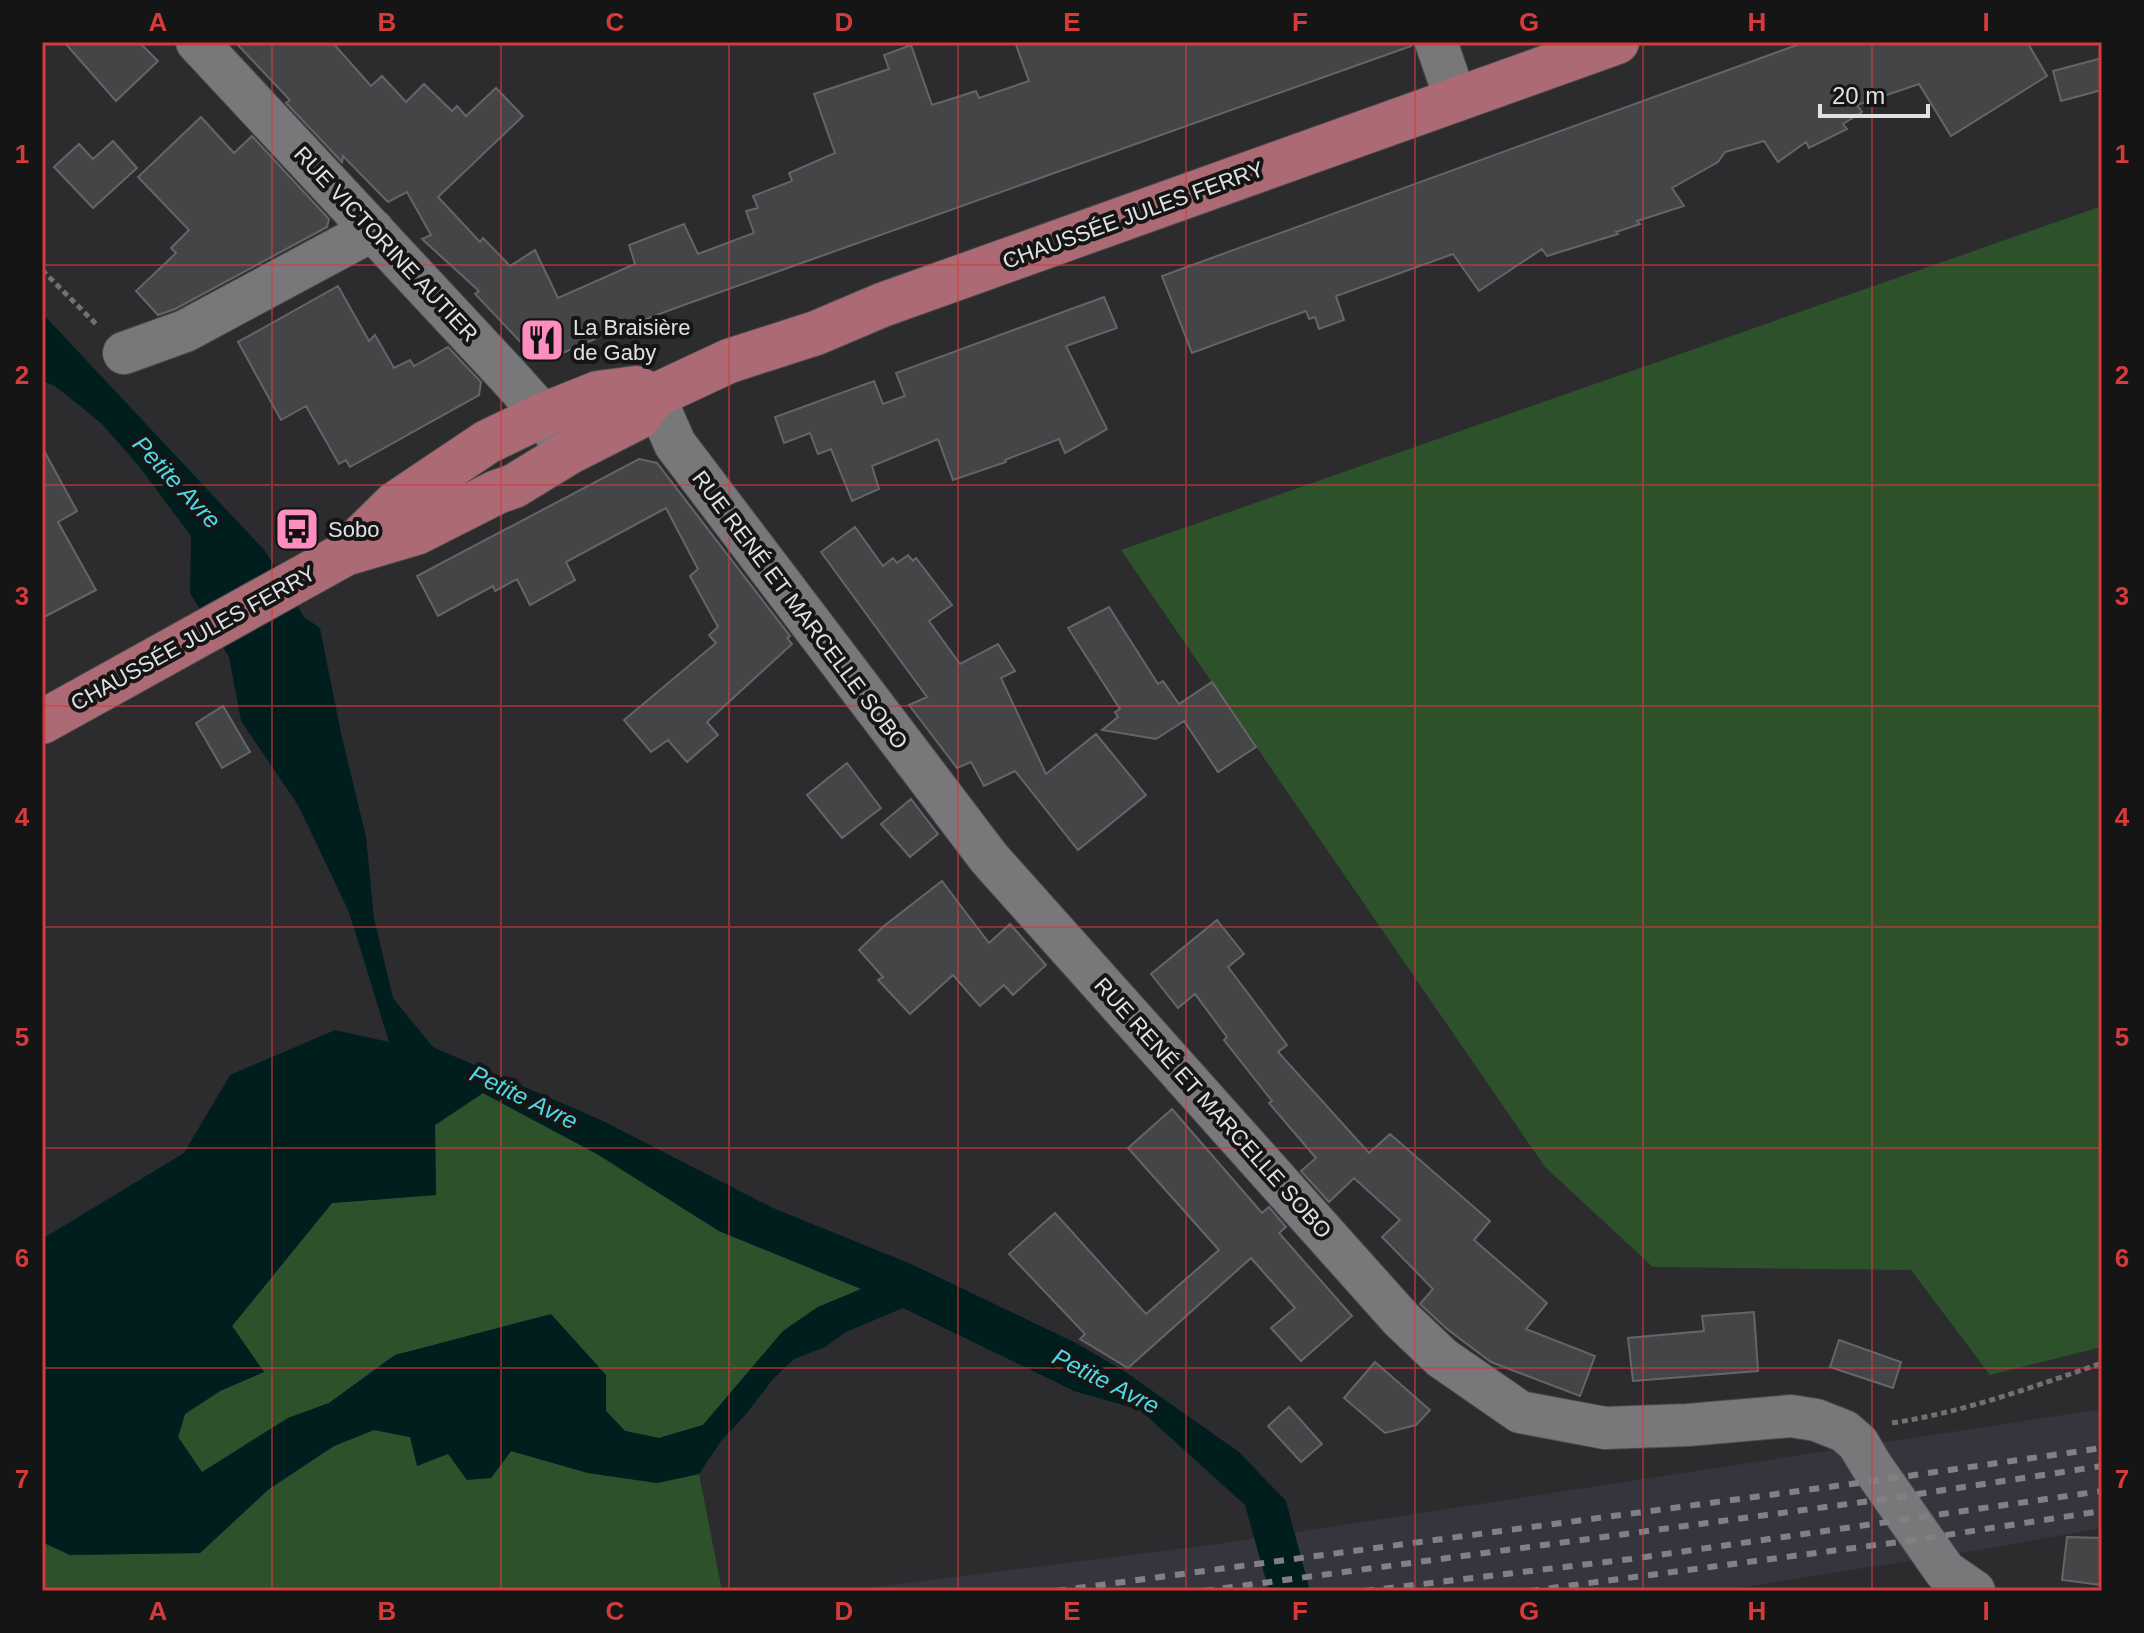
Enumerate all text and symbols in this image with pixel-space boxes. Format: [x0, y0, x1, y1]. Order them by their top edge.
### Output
text: A [149, 7, 168, 37]
text: B [378, 7, 396, 37]
text: C [606, 7, 625, 37]
text: D [835, 7, 853, 37]
text: E [1063, 7, 1081, 37]
text: F [1292, 7, 1308, 37]
text: G [1519, 7, 1539, 37]
text: H [1748, 7, 1766, 37]
text: I [1982, 7, 1990, 37]
scale bar [1820, 68, 1928, 118]
text: 20 m [1832, 82, 1885, 109]
text: 1 [15, 139, 29, 169]
text: 1 [2115, 139, 2129, 169]
street label: RUE VICTORINE AUTIER [289, 141, 483, 347]
street label: CHAUSSÉE JULES FERRY [999, 156, 1267, 274]
place label: La Braisière de Gaby [573, 315, 690, 365]
restaurant icon: La Braisière de Gaby [518, 316, 566, 364]
text: 2 [15, 360, 29, 390]
text: 2 [2115, 360, 2129, 390]
water label: Petite Avre [128, 430, 226, 534]
street label: RUE RENÉ ET MARCELLE SOBO [687, 466, 913, 754]
bus stop icon: Sobo [273, 505, 321, 553]
place label: Sobo [328, 517, 379, 542]
street label: CHAUSSÉE JULES FERRY [66, 560, 320, 716]
text: 3 [15, 581, 29, 611]
text: 3 [2115, 581, 2129, 611]
text: 4 [15, 802, 30, 832]
text: 4 [2115, 802, 2130, 832]
street label: RUE RENÉ ET MARCELLE SOBO [1089, 973, 1337, 1243]
text: 5 [15, 1022, 29, 1052]
text: 5 [2115, 1022, 2129, 1052]
water label: Petite Avre [466, 1059, 582, 1135]
text: 6 [15, 1243, 29, 1273]
text: 6 [2115, 1243, 2129, 1273]
water label: Petite Avre [1048, 1343, 1164, 1419]
text: 7 [15, 1464, 29, 1494]
text: 7 [2115, 1464, 2129, 1494]
text: A [149, 1596, 168, 1626]
text: B [378, 1596, 396, 1626]
text: C [606, 1596, 625, 1626]
text: D [835, 1596, 853, 1626]
text: E [1063, 1596, 1081, 1626]
text: F [1292, 1596, 1308, 1626]
text: G [1519, 1596, 1539, 1626]
text: H [1748, 1596, 1766, 1626]
text: I [1982, 1596, 1990, 1626]

